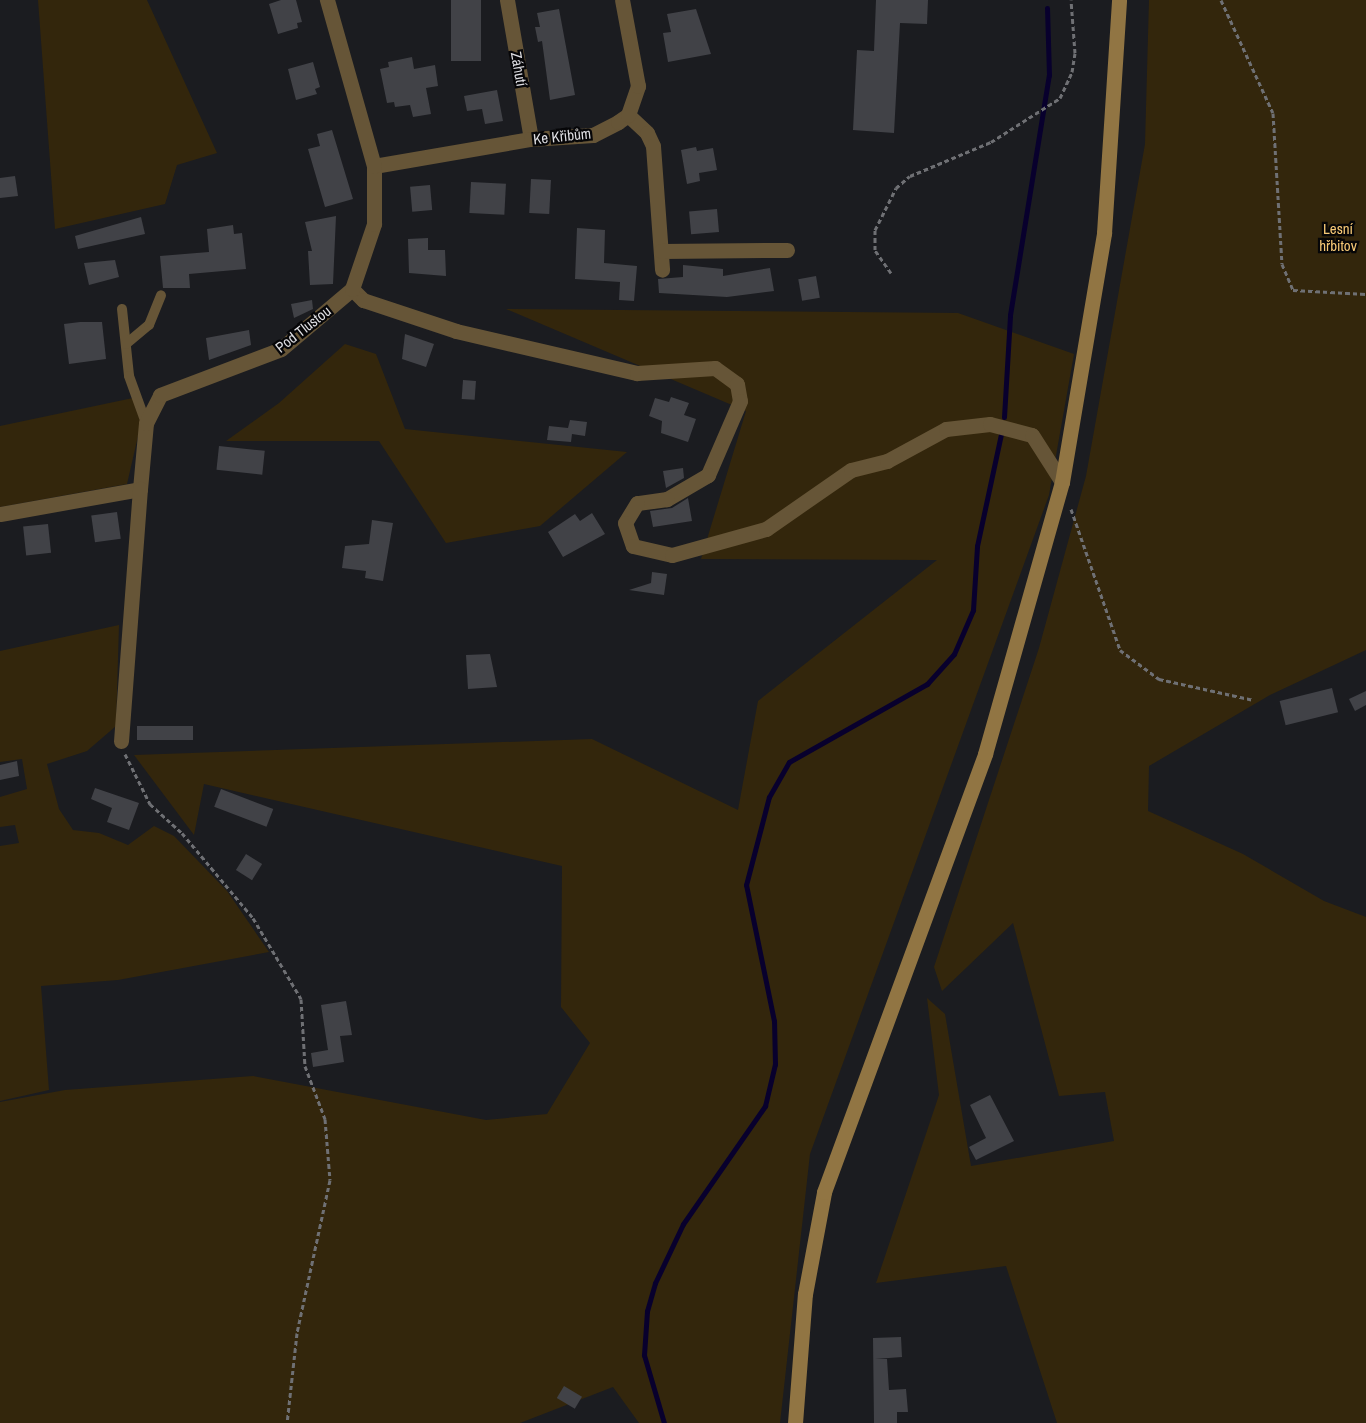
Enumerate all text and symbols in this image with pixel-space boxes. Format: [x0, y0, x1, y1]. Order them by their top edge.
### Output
street label: Záhutí [507, 50, 531, 88]
street label: Ke Křibům [532, 124, 592, 148]
park label: Lesní hřbitov [1319, 219, 1357, 254]
street label: Pod Tlustou [272, 302, 334, 356]

